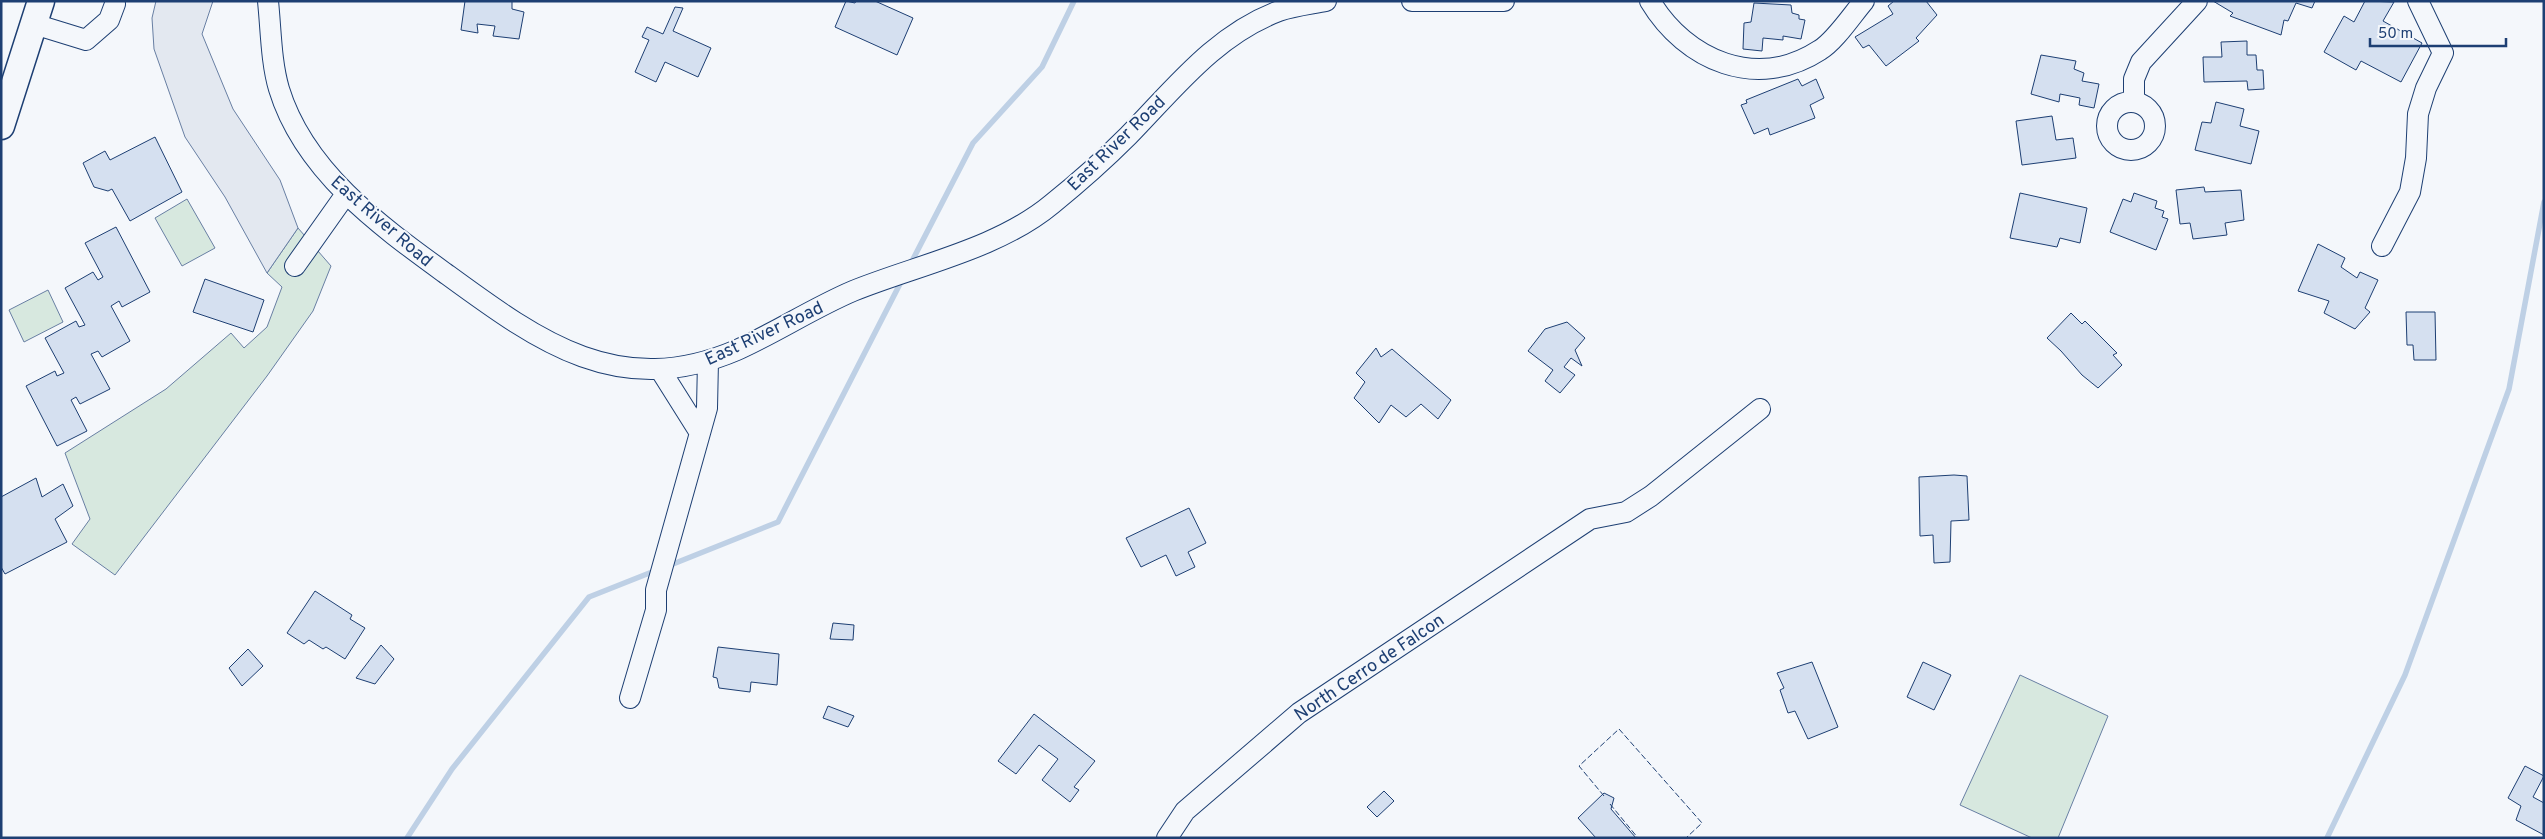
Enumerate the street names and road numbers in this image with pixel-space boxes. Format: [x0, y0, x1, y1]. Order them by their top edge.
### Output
street label: East River Road [1063, 91, 1171, 197]
street label: East River Road [325, 171, 437, 273]
street label: East River Road [702, 297, 827, 372]
street label: North Cerro de Falcon [1290, 609, 1449, 727]

